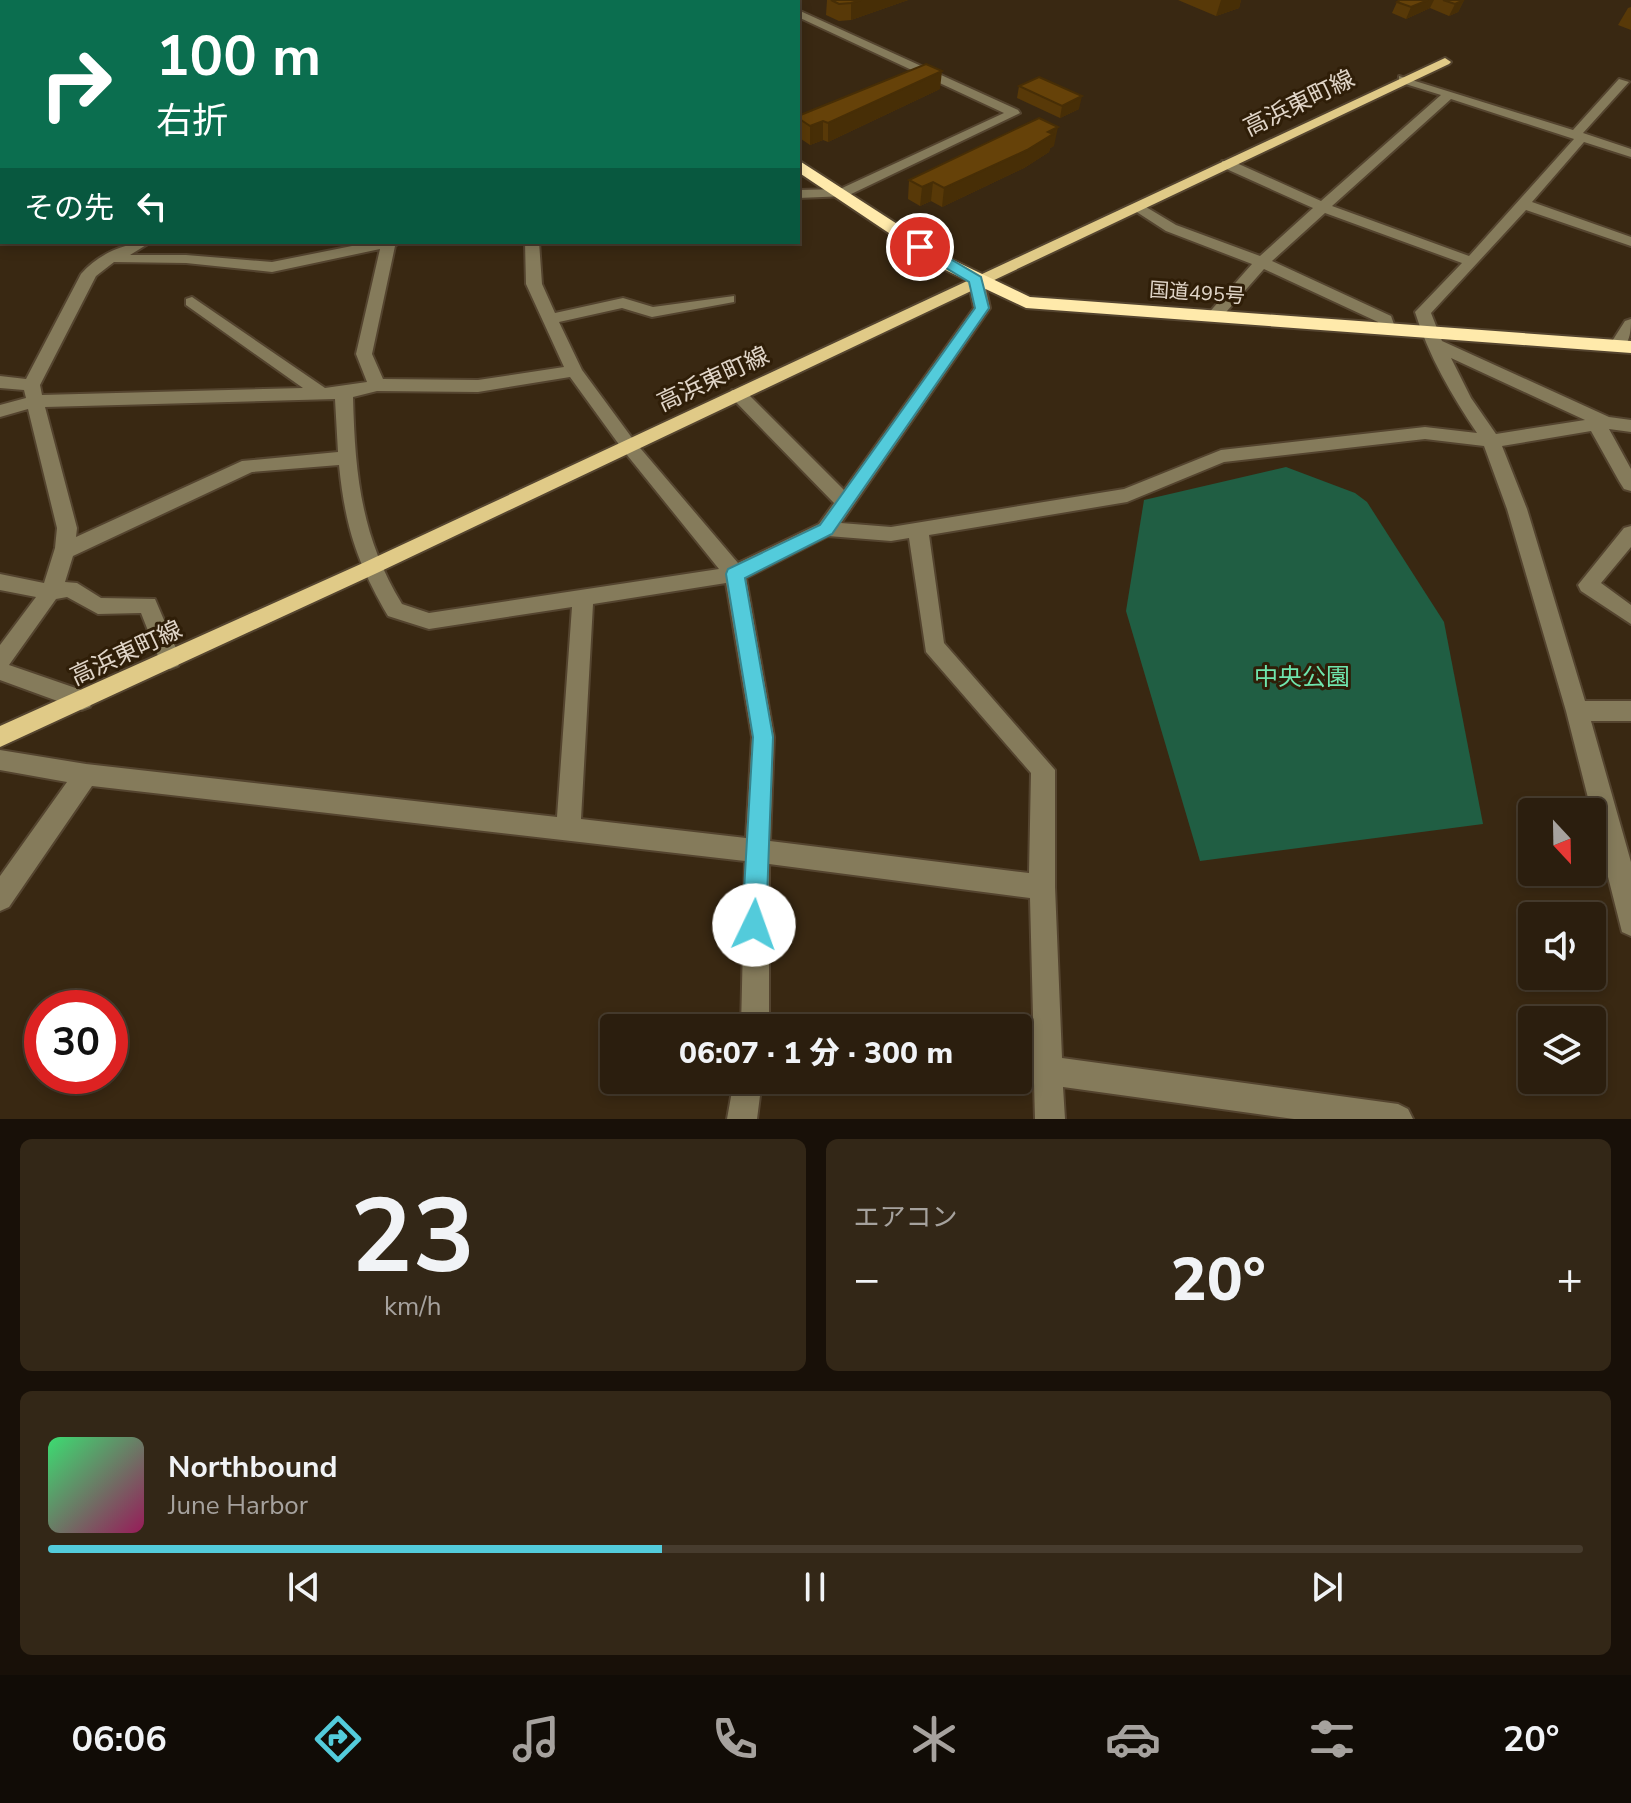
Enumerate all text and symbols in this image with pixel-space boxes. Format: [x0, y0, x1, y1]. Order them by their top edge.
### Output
text: 100 m [156, 18, 321, 95]
icon: right [24, 32, 128, 136]
street label: 高浜東町線 [1238, 62, 1360, 144]
text: 右折 [156, 97, 228, 146]
icon: left [130, 184, 174, 228]
text: その先 [24, 188, 114, 229]
pin [886, 213, 954, 281]
icon: arrive [898, 225, 942, 269]
street label: 国道495号 [1148, 276, 1246, 310]
street label: 高浜東町線 [652, 339, 774, 419]
street label: 高浜東町線 [65, 613, 187, 693]
park label: 中央公園 [1254, 661, 1350, 693]
north arrow [1518, 798, 1606, 886]
map controls [1518, 798, 1606, 1094]
position arrow [712, 883, 796, 967]
button: sound [1518, 902, 1606, 990]
speed limit sign: 30 [24, 990, 128, 1094]
button: layers [1518, 1006, 1606, 1094]
text: 06:07 · 1 分 · 300 m [679, 1033, 953, 1074]
text: 23 [350, 1166, 475, 1308]
text: エアコン [854, 1200, 958, 1235]
text: 20° [1171, 1239, 1266, 1321]
text: − [854, 1250, 880, 1310]
text: + [1557, 1250, 1583, 1310]
text: km/h [384, 1289, 441, 1324]
text: Northbound [168, 1447, 338, 1488]
text: June Harbor [168, 1488, 308, 1523]
icon: previous [282, 1565, 326, 1609]
icon: pause [793, 1565, 837, 1609]
icon: next [1305, 1565, 1349, 1609]
icon: directions [310, 1711, 366, 1767]
icon: music [508, 1711, 564, 1767]
icon: phone [707, 1711, 763, 1767]
icon: climate [906, 1711, 962, 1767]
icon: car [1105, 1711, 1161, 1767]
icon: filters [1304, 1711, 1360, 1767]
text: 06:06 [71, 1715, 167, 1764]
text: 20° [1503, 1715, 1560, 1764]

